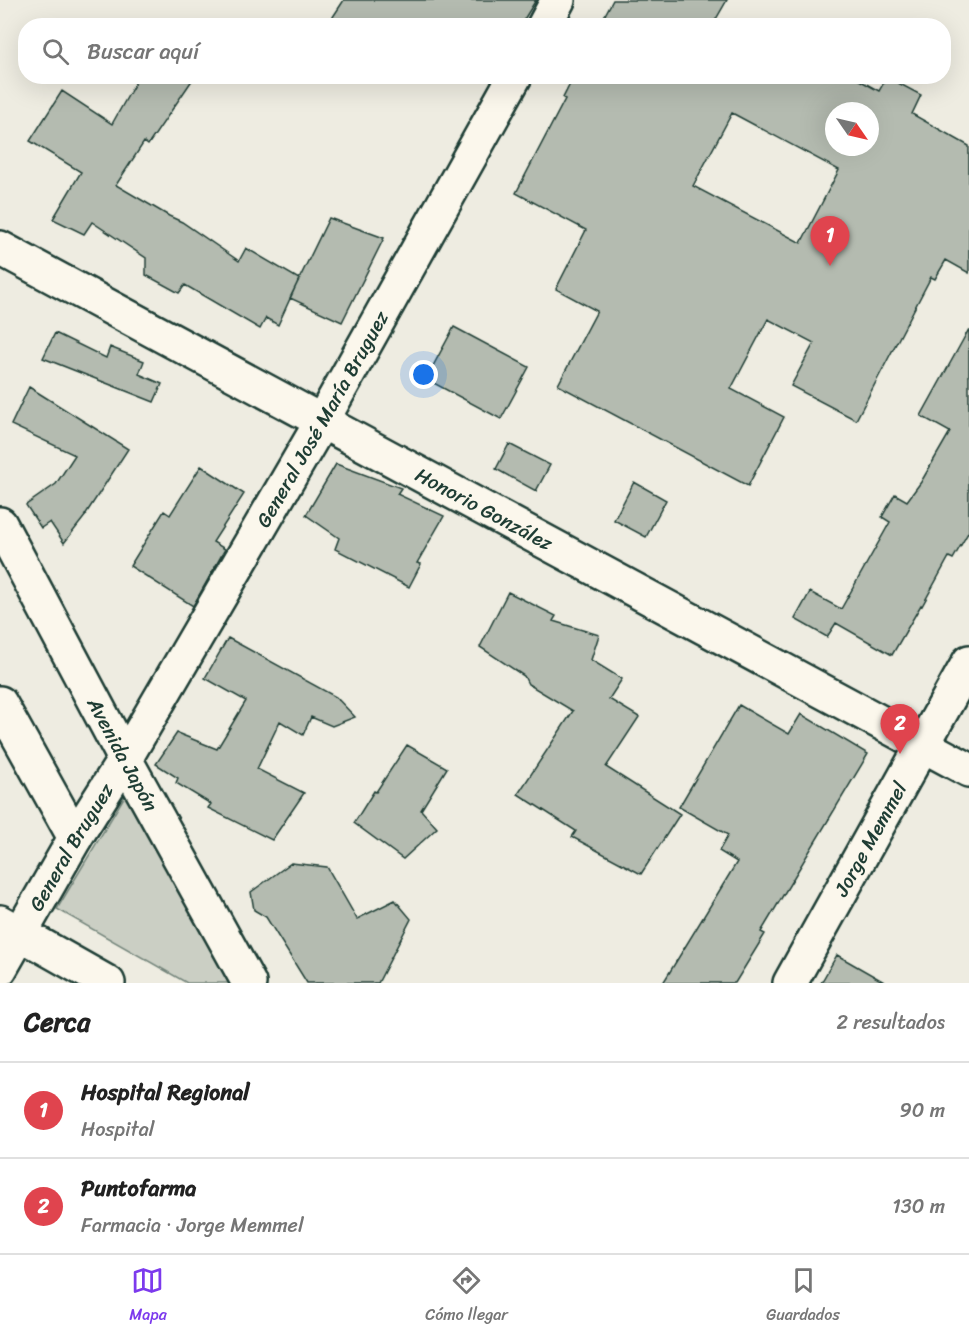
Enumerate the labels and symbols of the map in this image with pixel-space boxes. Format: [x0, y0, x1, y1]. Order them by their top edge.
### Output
north arrow [825, 102, 879, 156]
pin: 1 [810, 216, 850, 266]
street label: General José María Bruguez [246, 304, 398, 534]
your location [409, 360, 438, 389]
street label: Honorio González [409, 457, 560, 561]
street label: Avenida Japón [77, 690, 168, 818]
pin: 2 [880, 704, 920, 754]
street label: Jorge Memmel [824, 774, 917, 904]
street label: General Bruguez [19, 776, 123, 918]

